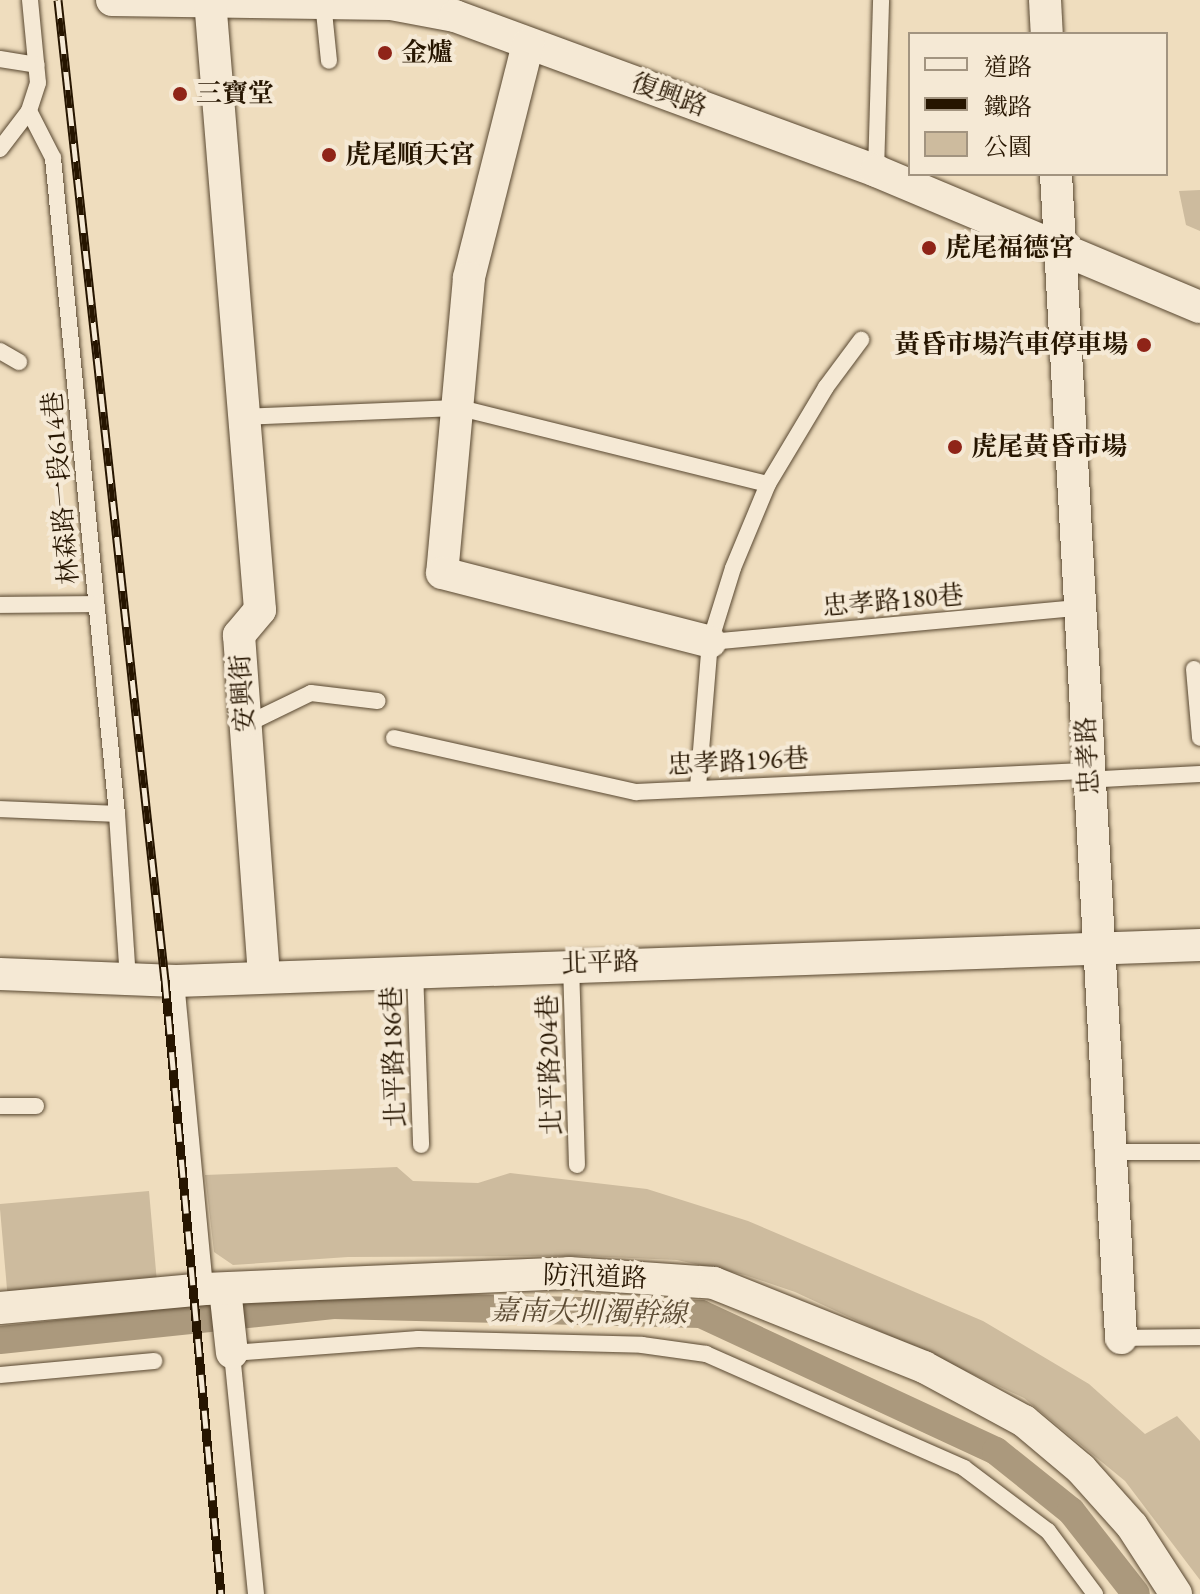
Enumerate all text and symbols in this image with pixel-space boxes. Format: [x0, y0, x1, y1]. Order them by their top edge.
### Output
legend [908, 32, 1168, 176]
place label: 金爐 [401, 37, 453, 69]
marker: 金爐 [376, 44, 394, 62]
text: 道路 [984, 51, 1032, 82]
street label: 復興路 [627, 67, 711, 123]
place label: 三寶堂 [196, 78, 274, 110]
marker: 三寶堂 [171, 85, 189, 103]
text: 鐵路 [984, 91, 1032, 122]
text: 公園 [984, 131, 1032, 162]
place label: 虎尾順天宮 [345, 139, 475, 171]
marker: 虎尾順天宮 [320, 146, 338, 164]
place label: 虎尾福德宮 [945, 232, 1075, 264]
marker: 虎尾福德宮 [920, 239, 938, 257]
place label: 黃昏市場汽車停車場 [894, 329, 1128, 361]
marker: 黃昏市場汽車停車場 [1135, 336, 1153, 354]
street label: 林森路一段614巷 [37, 390, 85, 586]
place label: 虎尾黃昏市場 [971, 431, 1127, 463]
marker: 虎尾黃昏市場 [946, 438, 964, 456]
street label: 忠孝路180巷 [821, 579, 965, 623]
street label: 安興街 [225, 653, 261, 733]
street label: 忠孝路 [1070, 716, 1106, 796]
street label: 忠孝路196巷 [667, 743, 809, 781]
street label: 北平路 [560, 946, 640, 980]
street label: 北平路186巷 [376, 986, 412, 1128]
street label: 北平路204巷 [532, 994, 568, 1136]
street label: 防汛道路 [542, 1260, 648, 1294]
water label: 嘉南大圳濁幹線 [491, 1292, 687, 1330]

